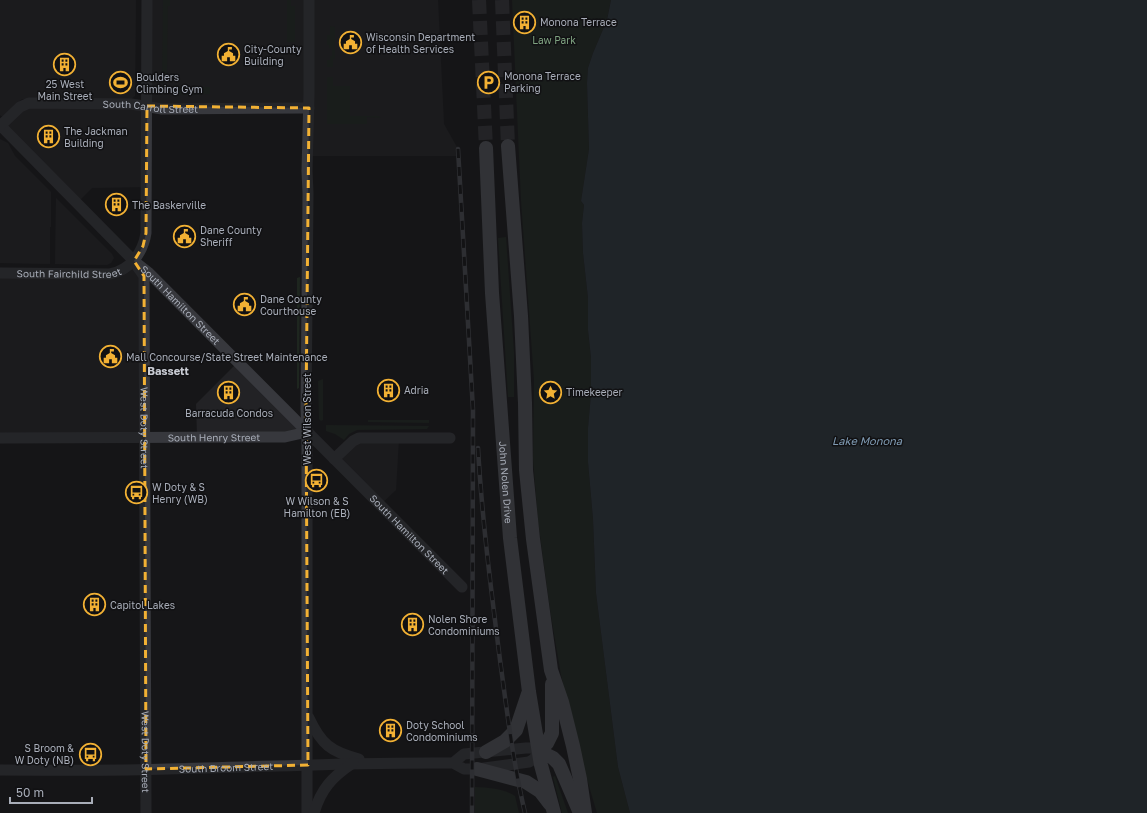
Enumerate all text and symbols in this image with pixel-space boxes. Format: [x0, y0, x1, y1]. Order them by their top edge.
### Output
building icon: Monona Terrace [511, 9, 537, 35]
place label: Monona Terrace [540, 16, 617, 28]
public building icon: Wisconsin Department of Health Services [338, 30, 364, 56]
place label: Wisconsin Department of Health Services [366, 31, 475, 55]
park label: Law Park [532, 34, 576, 46]
public building icon: City-County Building [215, 42, 241, 68]
place label: City-County Building [244, 43, 302, 67]
building icon: 25 West Main Street [52, 51, 78, 77]
parking icon: Monona Terrace Parking [475, 69, 501, 95]
sports icon: Boulders Climbing Gym [107, 70, 133, 96]
place label: Monona Terrace Parking [504, 70, 581, 94]
place label: Boulders Climbing Gym [136, 71, 203, 95]
place label: 25 West Main Street [37, 78, 93, 102]
street label: South Carroll Street [103, 98, 198, 115]
building icon: The Jackman Building [35, 124, 61, 150]
place label: The Jackman Building [64, 125, 128, 149]
building icon: The Baskerville [103, 192, 129, 218]
place label: The Baskerville [132, 199, 206, 211]
public building icon: Dane County Sheriff [172, 223, 198, 249]
place label: Dane County Sheriff [200, 224, 262, 248]
street label: South Hamilton Street [139, 263, 223, 347]
street label: South Fairchild Street [17, 265, 123, 280]
public building icon: Dane County Courthouse [232, 292, 258, 318]
place label: Dane County Courthouse [260, 293, 322, 317]
public building icon: Mall Concourse/State Street Maintenance [98, 344, 124, 370]
place label: Mall Concourse/State Street Maintenance [126, 351, 328, 363]
district label: Bassett [147, 364, 189, 377]
street label: West Wilson Street [301, 373, 313, 465]
building icon: Adria [376, 377, 402, 403]
place icon: Timekeeper [537, 379, 563, 405]
building icon: Barracuda Condos [216, 380, 242, 406]
place label: Adria [404, 384, 429, 396]
place label: Timekeeper [566, 386, 623, 398]
street label: West Doty Street [138, 387, 151, 469]
place label: Barracuda Condos [185, 407, 273, 419]
street label: South Henry Street [168, 431, 260, 443]
water label: Lake Monona [832, 434, 903, 447]
street label: John Nolen Drive [497, 441, 515, 524]
bus stop icon: W Wilson & S Hamilton (EB) [304, 468, 330, 494]
bus stop icon: W Doty & S Henry (WB) [123, 480, 149, 506]
place label: W Doty & S Henry (WB) [152, 481, 208, 505]
street label: South Hamilton Street [367, 492, 452, 576]
place label: W Wilson & S Hamilton (EB) [284, 495, 350, 519]
building icon: Capitol Lakes [81, 592, 107, 618]
place label: Capitol Lakes [110, 599, 175, 611]
building icon: Nolen Shore Condominiums [399, 612, 425, 638]
place label: Nolen Shore Condominiums [428, 613, 500, 637]
street label: West Doty Street [140, 711, 152, 793]
building icon: Doty School Condominiums [377, 718, 403, 744]
place label: Doty School Condominiums [406, 719, 478, 743]
bus stop icon: S Broom & W Doty (NB) [77, 741, 103, 767]
place label: S Broom & W Doty (NB) [15, 742, 74, 766]
street label: South Broom Street [179, 760, 273, 775]
scale bar [10, 779, 92, 805]
text: 50 m [16, 785, 44, 800]

